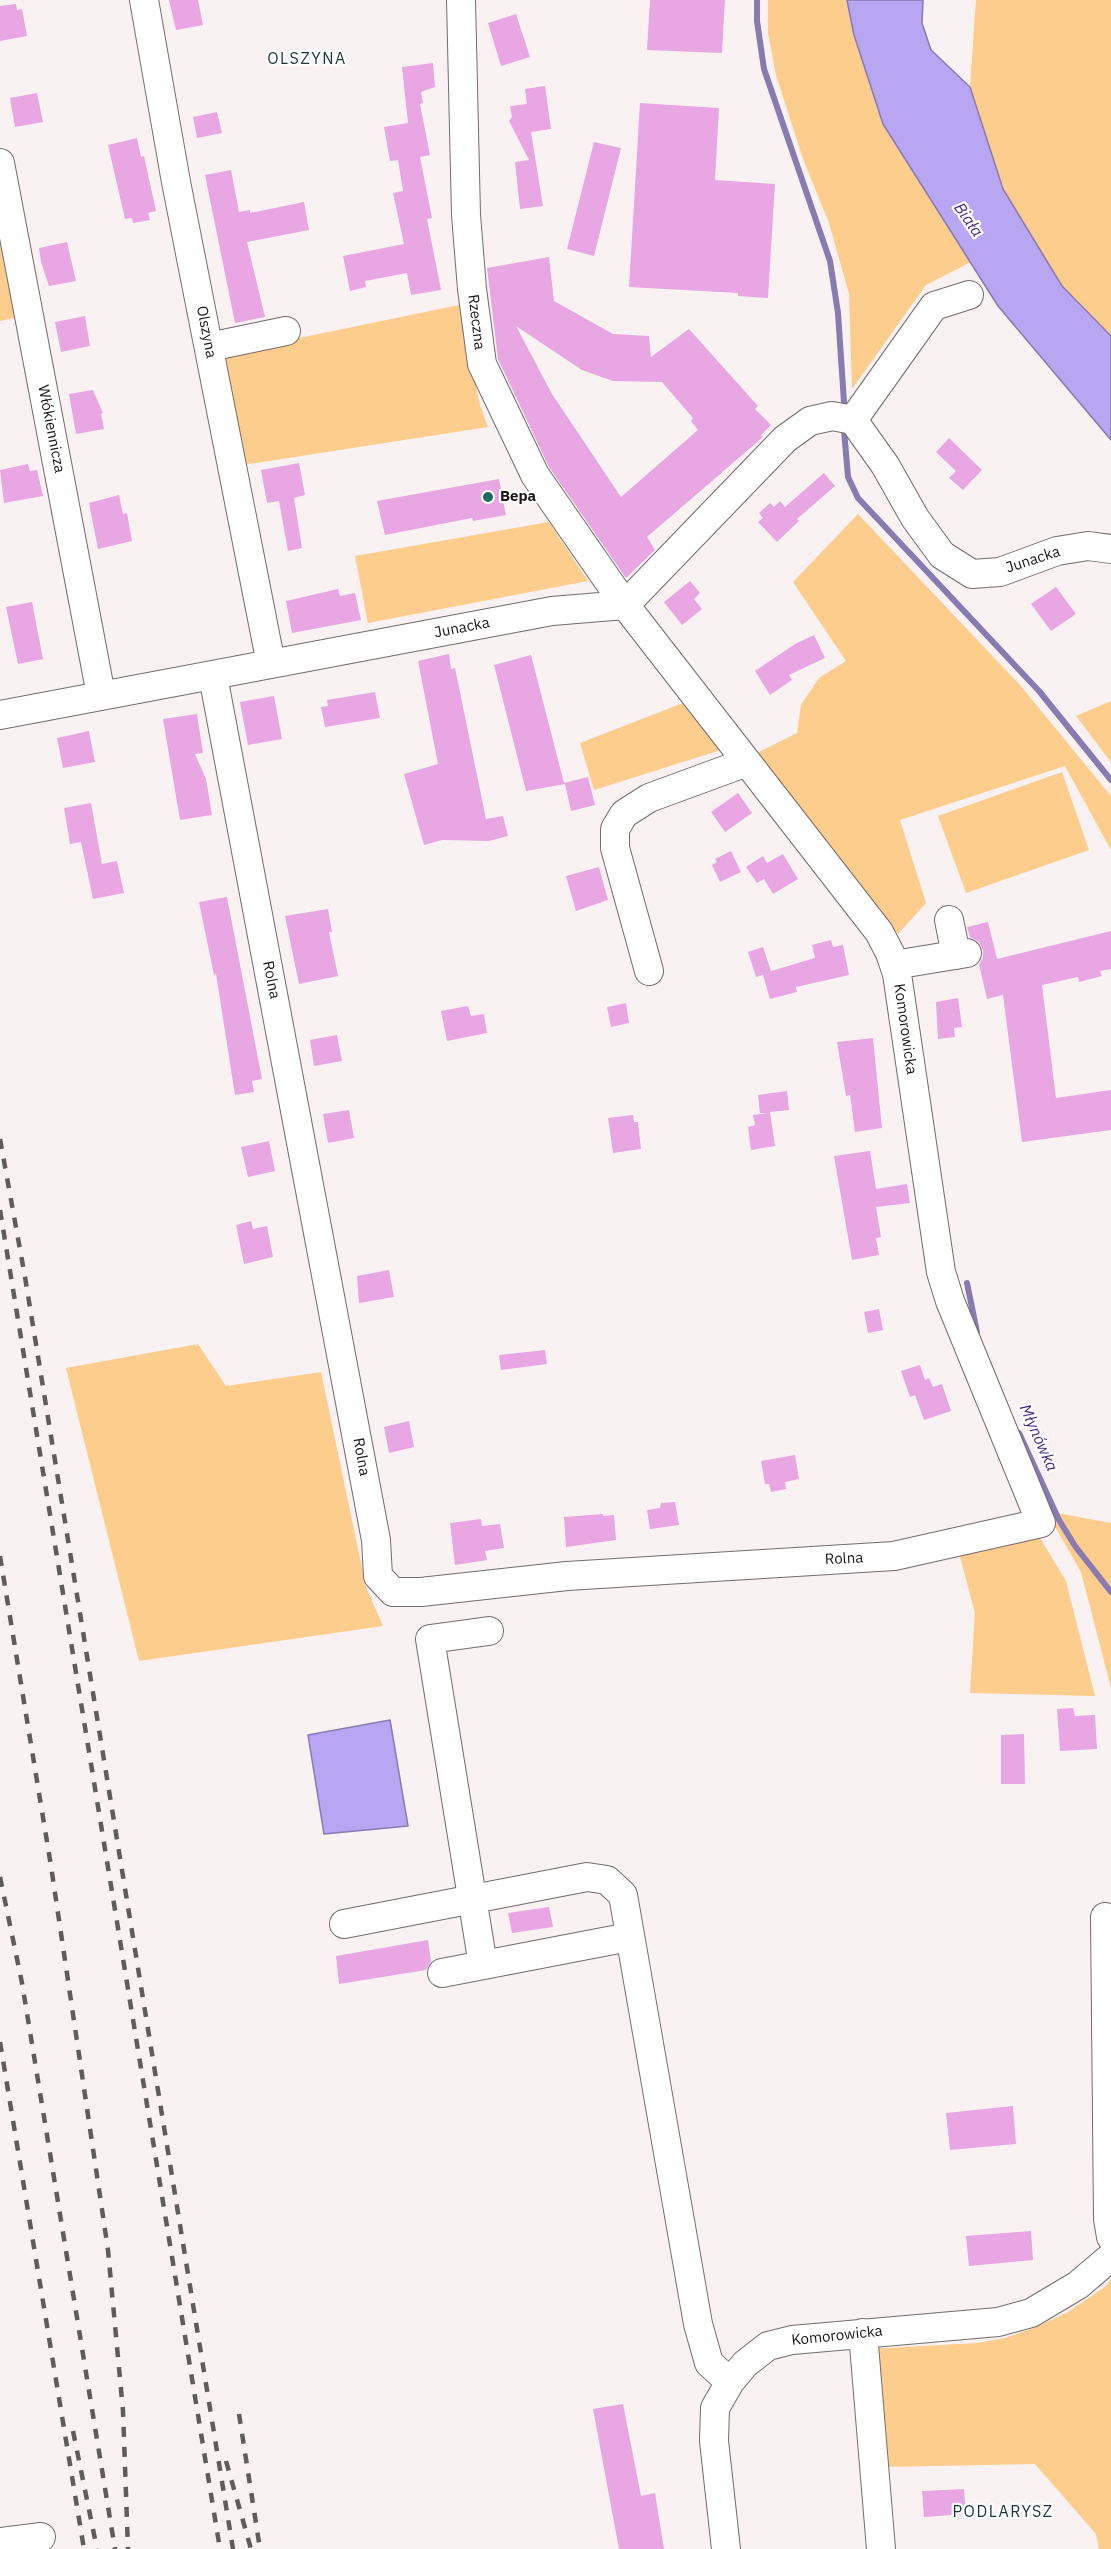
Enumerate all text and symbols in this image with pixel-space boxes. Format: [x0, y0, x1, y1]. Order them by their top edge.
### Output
district label: OLSZYNA [267, 49, 347, 69]
water label: Biała [949, 199, 987, 241]
street label: Rzeczna [464, 293, 488, 351]
street label: Olszyna [192, 304, 220, 360]
street label: Włókiennicza [34, 384, 68, 474]
place label: Bepa [500, 488, 536, 506]
marker: Bepa [481, 490, 495, 504]
street label: Junacka [1004, 543, 1062, 577]
street label: Junacka [433, 614, 491, 642]
street label: Rolna [259, 959, 283, 1001]
street label: Komorowicka [890, 982, 920, 1076]
water label: Młynówka [1015, 1402, 1061, 1474]
street label: Rolna [349, 1437, 373, 1477]
street label: Rolna [824, 1549, 864, 1569]
street label: Komorowicka [791, 2322, 883, 2350]
district label: PODLARYSZ [952, 2502, 1054, 2522]

